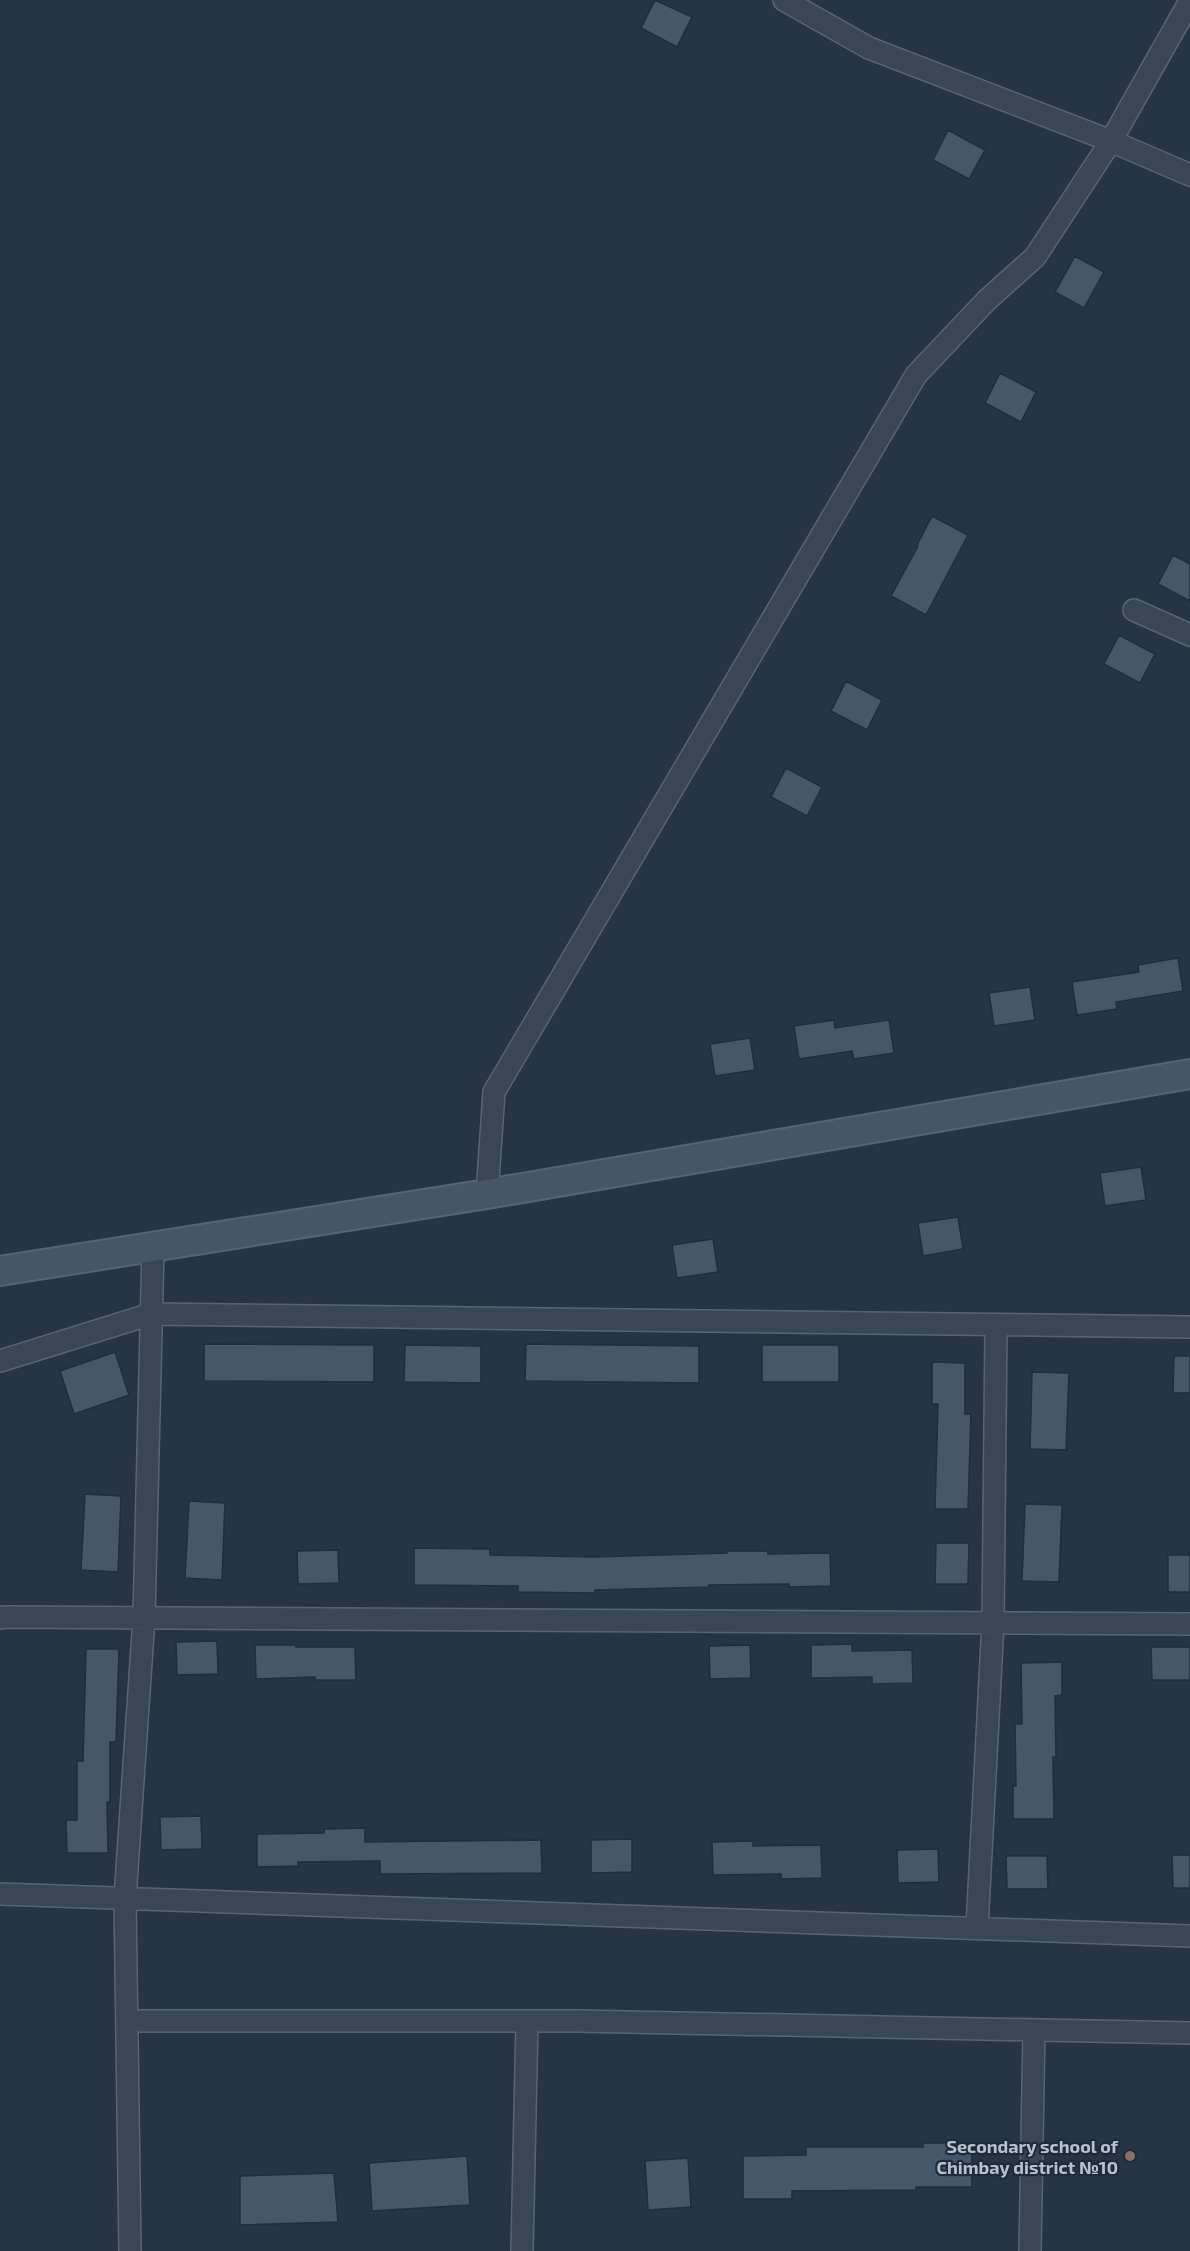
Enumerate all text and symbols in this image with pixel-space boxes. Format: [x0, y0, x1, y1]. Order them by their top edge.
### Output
place label: Secondary school of Chimbay district №10 [936, 2135, 1119, 2178]
marker: Secondary school of Chimbay district №10 [1123, 2149, 1137, 2163]

